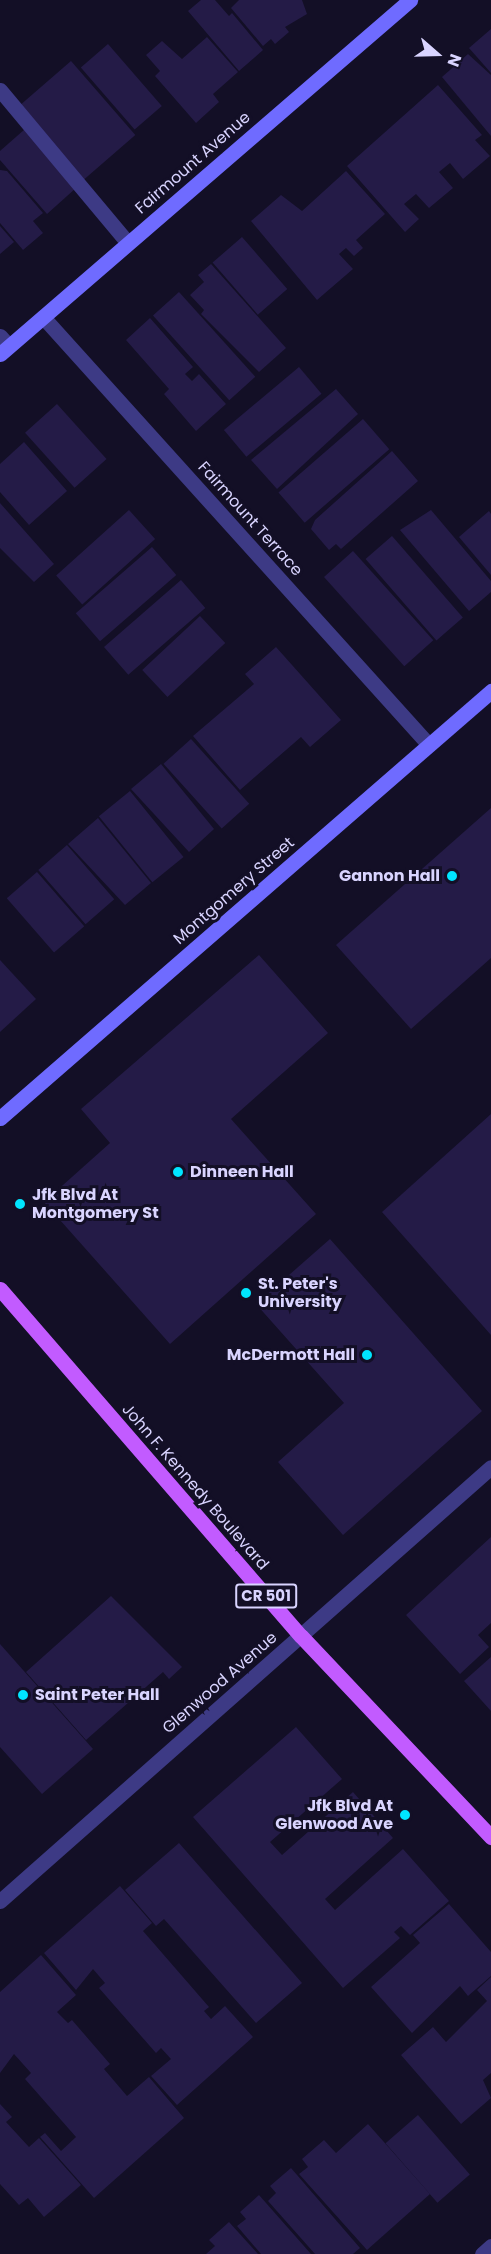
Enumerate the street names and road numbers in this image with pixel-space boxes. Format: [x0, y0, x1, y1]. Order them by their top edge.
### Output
street label: Fairmount Avenue [132, 108, 254, 218]
street label: Fairmount Terrace [194, 458, 306, 580]
street label: Montgomery Street [170, 833, 298, 949]
street label: John F. Kennedy Boulevard [118, 1400, 272, 1574]
road number: CR 501 [234, 1584, 298, 1608]
street label: Glenwood Avenue [159, 1628, 281, 1738]

